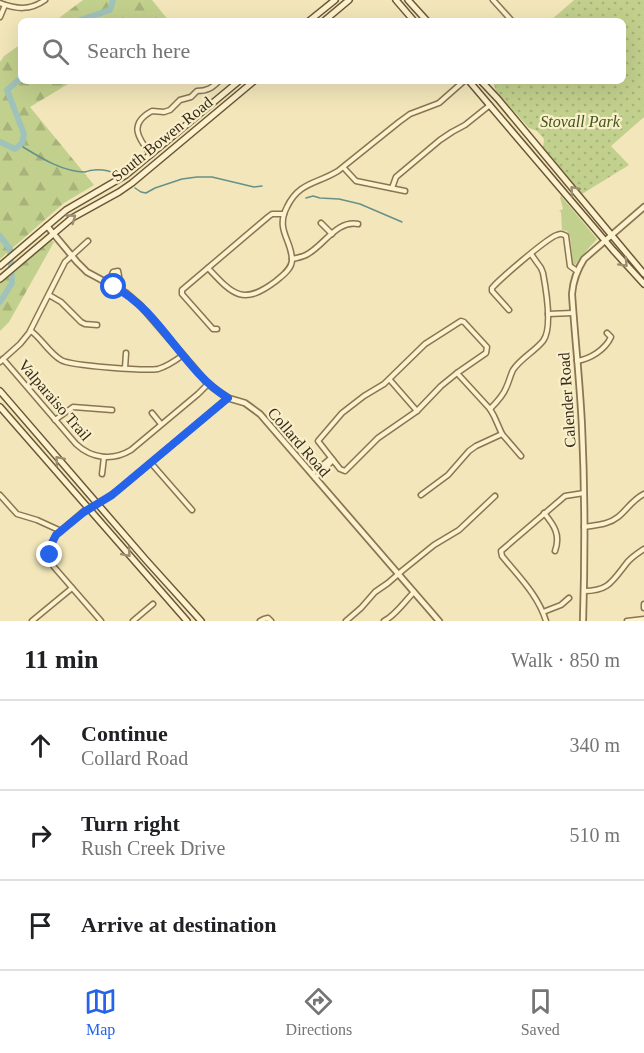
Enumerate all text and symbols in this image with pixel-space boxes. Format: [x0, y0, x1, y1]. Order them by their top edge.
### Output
search box [18, 18, 626, 84]
icon: search [39, 35, 72, 68]
text: Search here [87, 38, 190, 63]
street label: South Bowen Road [108, 93, 216, 185]
park label: Stovall Park [540, 113, 621, 130]
one-way arrow [570, 186, 581, 197]
one-way arrow [65, 215, 76, 226]
one-way arrow [617, 256, 628, 267]
route start [100, 273, 126, 299]
street label: Calender Road [555, 352, 579, 448]
street label: Valparaiso Trail [14, 356, 95, 445]
street label: Collard Road [264, 404, 334, 480]
one-way arrow [55, 456, 66, 467]
route end [36, 541, 62, 567]
one-way arrow [120, 546, 131, 557]
text: 11 min [24, 645, 98, 674]
text: Walk · 850 m [511, 649, 620, 671]
text: Continue [81, 721, 168, 746]
icon: ahead [24, 729, 57, 762]
text: 340 m [569, 734, 620, 756]
text: Collard Road [81, 747, 188, 769]
text: Turn right [81, 811, 180, 836]
icon: right [24, 819, 57, 852]
text: 510 m [569, 824, 620, 846]
text: Rush Creek Drive [81, 837, 225, 859]
icon: arrive [24, 909, 57, 942]
text: Arrive at destination [81, 912, 277, 937]
tab: Map [84, 985, 117, 1039]
tab: Directions [286, 985, 352, 1039]
tab: Saved [521, 985, 560, 1039]

